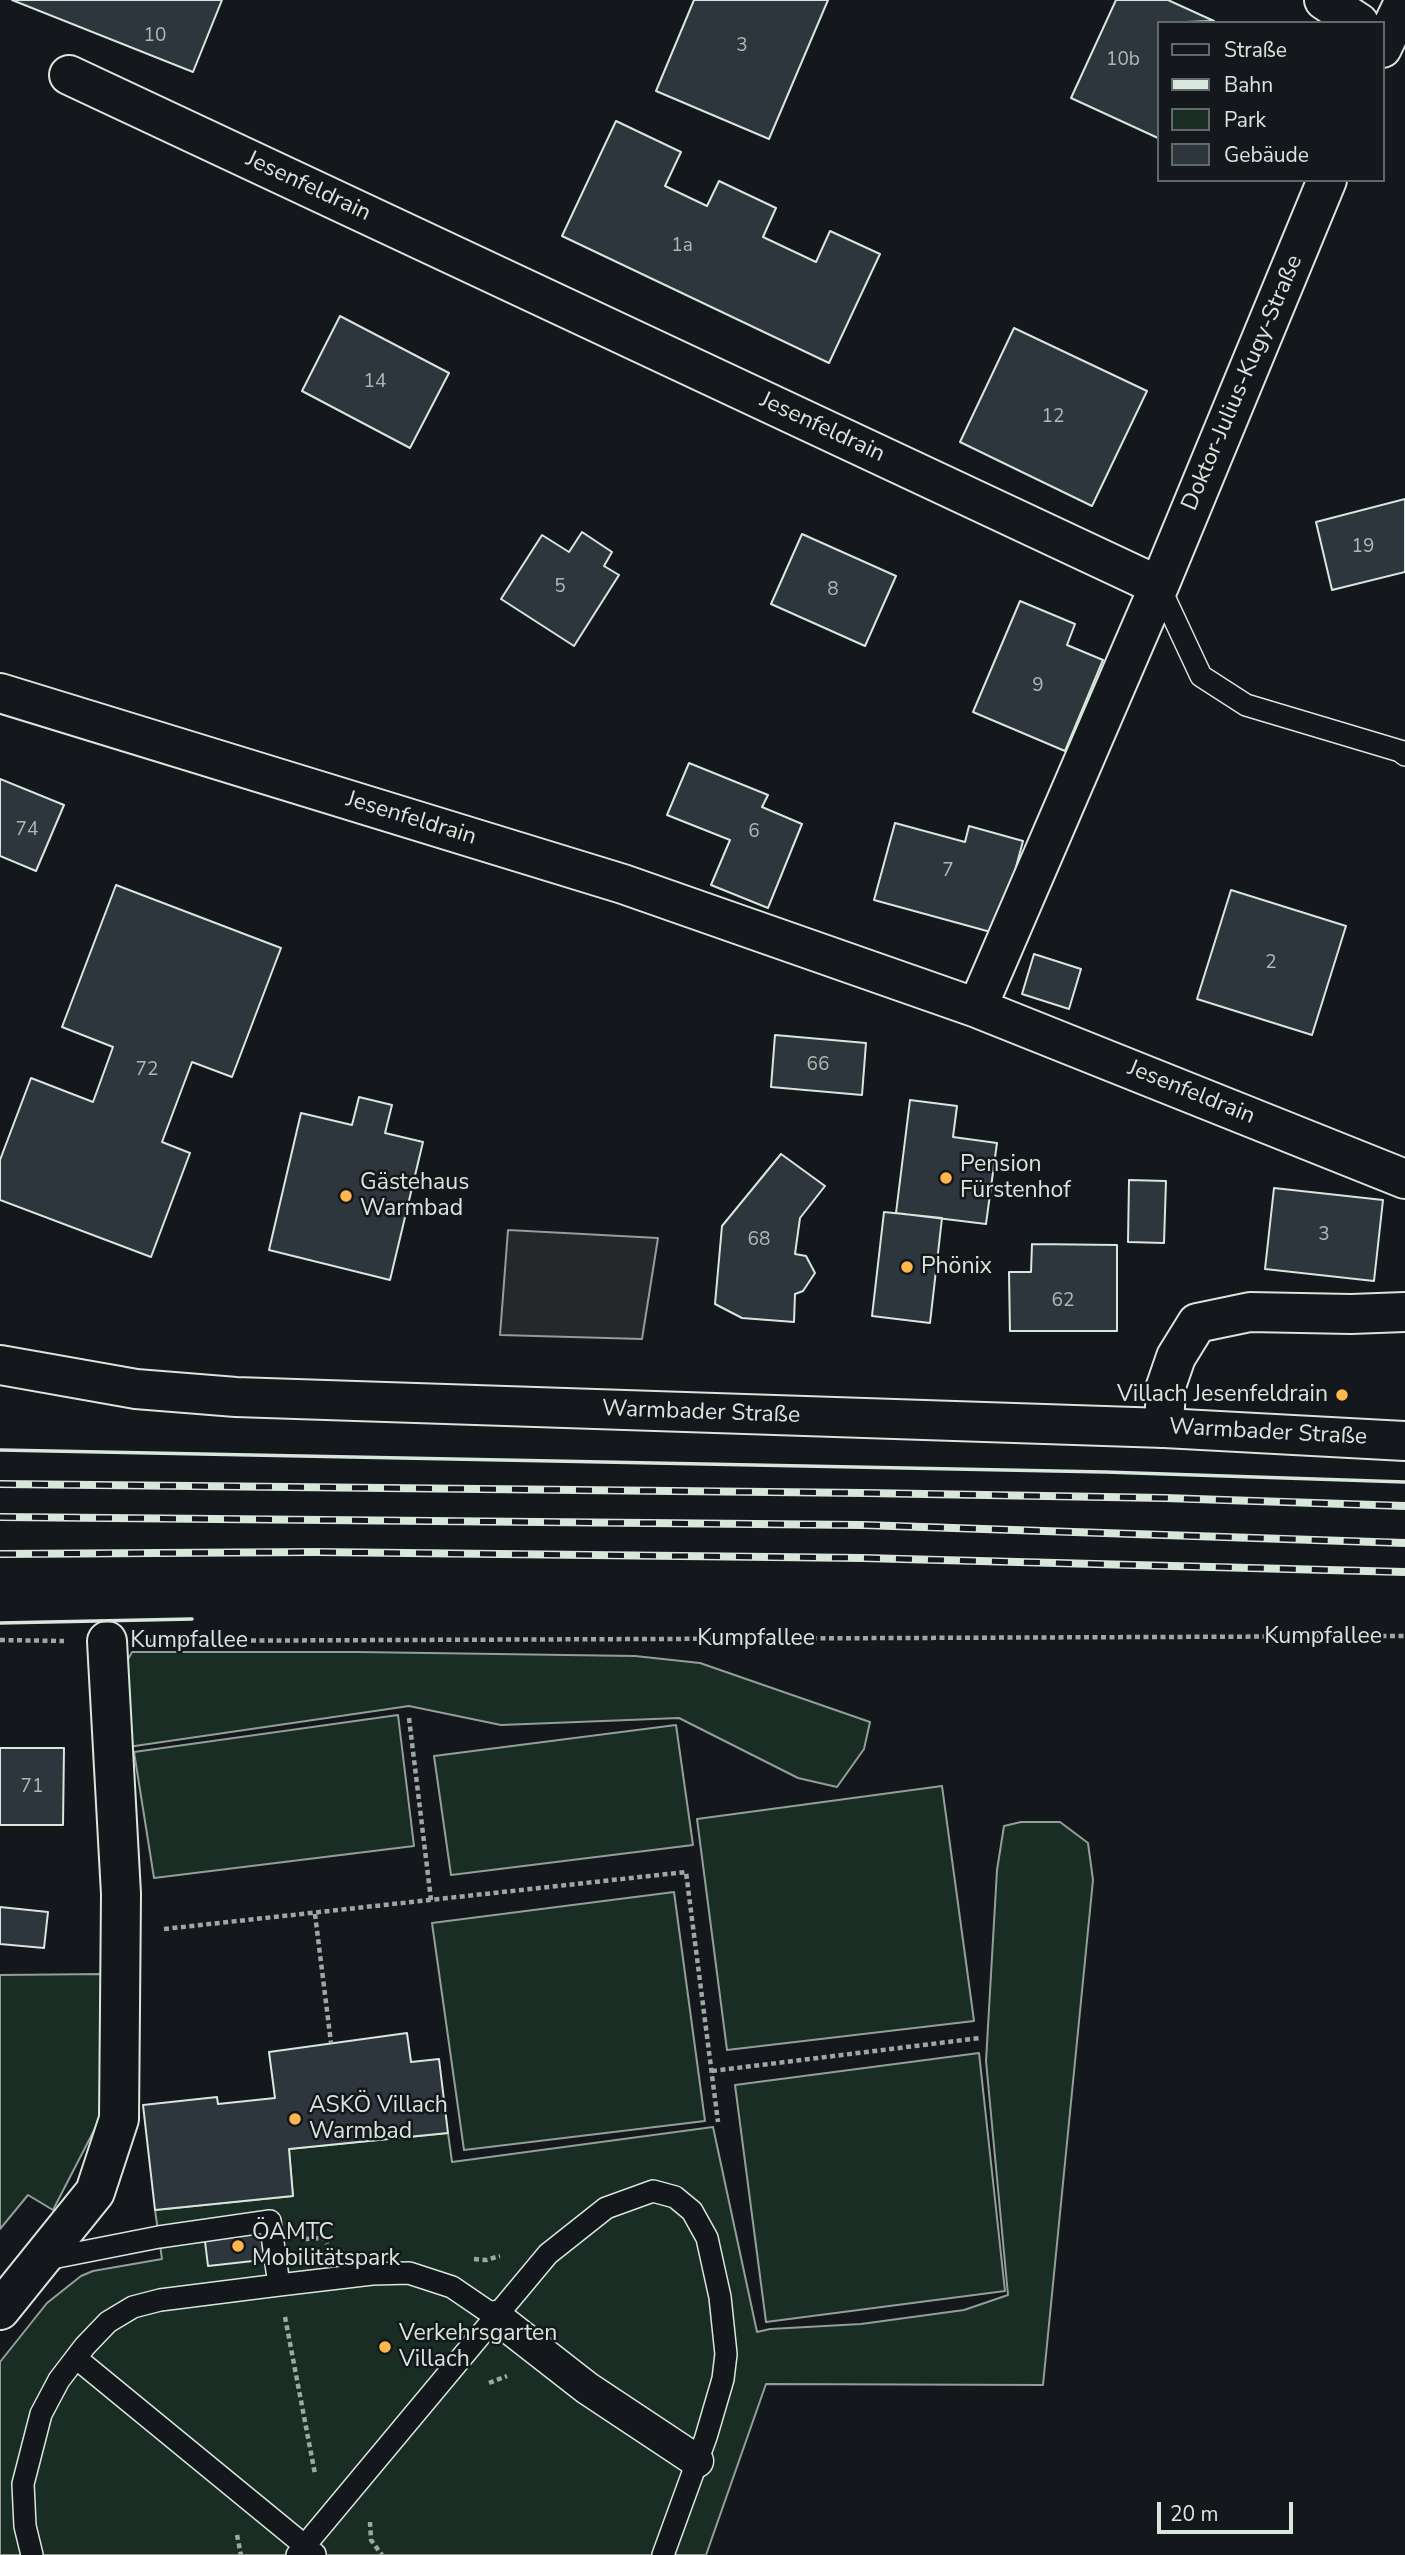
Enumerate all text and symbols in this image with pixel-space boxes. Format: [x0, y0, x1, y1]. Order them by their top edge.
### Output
legend [1156, 21, 1384, 182]
house number: 10 [144, 25, 166, 47]
house number: 3 [736, 35, 748, 57]
text: Straße [1224, 36, 1287, 64]
house number: 10b [1106, 49, 1140, 71]
text: Bahn [1224, 71, 1273, 99]
text: Park [1224, 106, 1266, 134]
text: Gebäude [1224, 141, 1309, 169]
street label: Jesenfeldrain [241, 146, 375, 228]
house number: 1a [671, 235, 693, 257]
street label: Doktor-Julius-Kugy-Straße [1177, 251, 1309, 515]
house number: 14 [364, 371, 386, 393]
street label: Jesenfeldrain [755, 387, 889, 469]
house number: 12 [1042, 406, 1064, 428]
house number: 19 [1352, 536, 1374, 558]
house number: 5 [554, 576, 566, 598]
house number: 8 [827, 579, 839, 601]
house number: 9 [1032, 675, 1044, 697]
street label: Jesenfeldrain [343, 786, 479, 852]
house number: 74 [16, 819, 38, 841]
house number: 6 [748, 821, 760, 843]
house number: 7 [942, 860, 954, 882]
house number: 2 [1265, 952, 1277, 974]
house number: 66 [807, 1054, 829, 1076]
street label: Jesenfeldrain [1124, 1055, 1258, 1131]
house number: 72 [136, 1059, 158, 1081]
place label: Pension Fürstenhof [960, 1151, 1071, 1205]
place label: Gästehaus Warmbad [360, 1169, 469, 1223]
marker: Pension Fürstenhof [938, 1170, 954, 1186]
marker: Gästehaus Warmbad [338, 1188, 354, 1204]
house number: 3 [1318, 1224, 1330, 1246]
house number: 68 [748, 1229, 770, 1251]
place label: Phönix [921, 1253, 992, 1281]
marker: Phönix [899, 1259, 915, 1275]
house number: 62 [1052, 1290, 1074, 1312]
place label: Villach Jesenfeldrain [1117, 1381, 1328, 1409]
marker: Villach Jesenfeldrain [1334, 1387, 1350, 1403]
street label: Warmbader Straße [601, 1396, 801, 1430]
street label: Warmbader Straße [1168, 1414, 1368, 1452]
street label: Kumpfallee [1264, 1623, 1382, 1651]
street label: Kumpfallee [697, 1625, 815, 1653]
street label: Kumpfallee [130, 1627, 248, 1655]
house number: 71 [21, 1776, 43, 1798]
place label: ASKÖ Villach Warmbad [309, 2092, 448, 2146]
marker: ASKÖ Villach Warmbad [287, 2111, 303, 2127]
place label: ÖAMTC Mobilitätspark [252, 2219, 400, 2273]
marker: ÖAMTC Mobilitätspark [230, 2238, 246, 2254]
place label: Verkehrsgarten Villach [399, 2320, 557, 2374]
marker: Verkehrsgarten Villach [377, 2339, 393, 2355]
scale bar [1160, 2488, 1296, 2532]
text: 20 m [1170, 2500, 1219, 2528]

